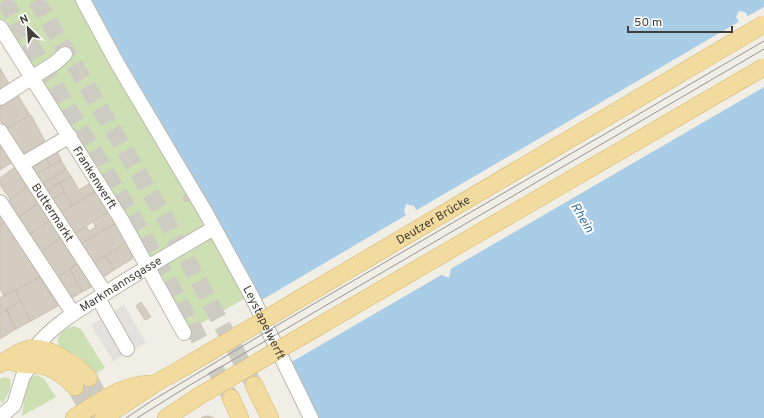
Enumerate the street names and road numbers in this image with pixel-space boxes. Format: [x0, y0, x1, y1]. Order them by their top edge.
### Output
street label: Frankenwerft [68, 144, 120, 213]
street label: Buttermarkt [27, 181, 77, 245]
street label: Deutzer Brücke [394, 192, 474, 249]
street label: Markmannsgasse [77, 253, 165, 316]
street label: Leystapelwerft [238, 283, 288, 363]

